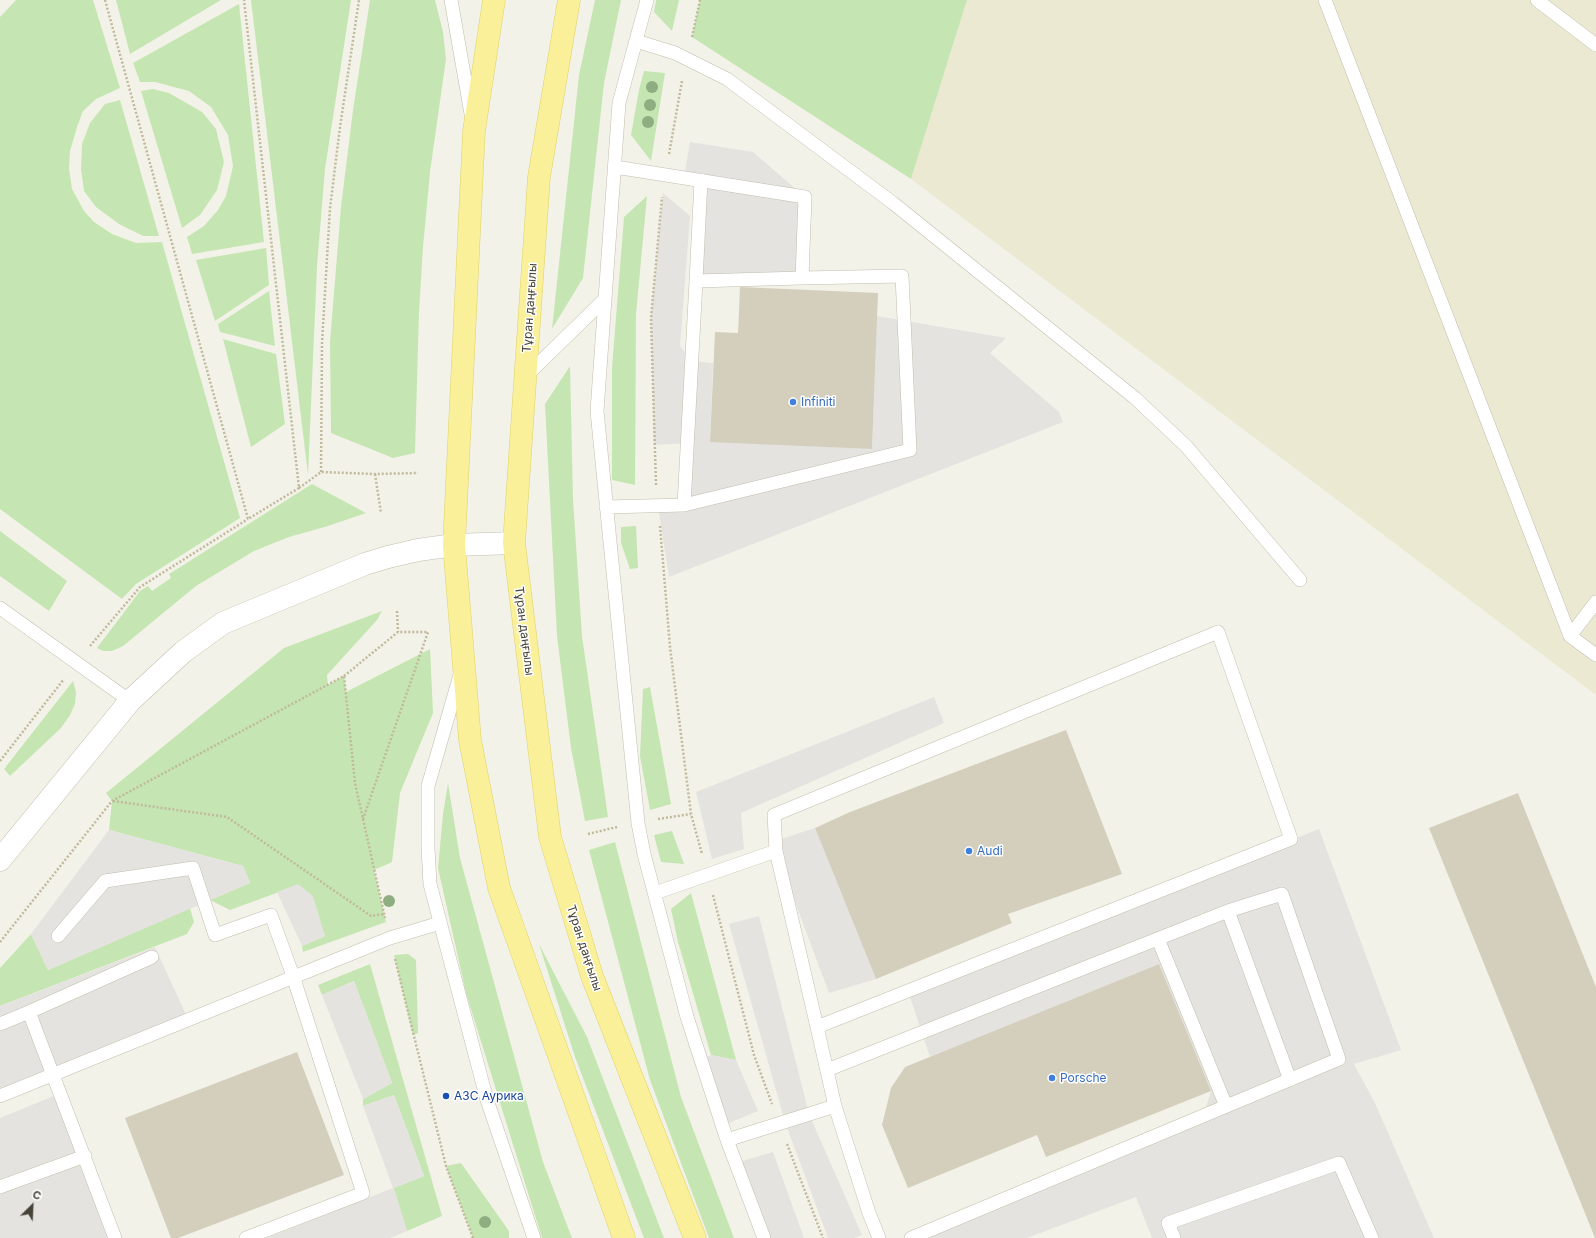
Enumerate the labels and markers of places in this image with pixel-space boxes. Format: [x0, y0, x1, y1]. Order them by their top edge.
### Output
place label: Infiniti [801, 395, 835, 409]
marker: Infiniti [788, 397, 798, 407]
place label: Audi [977, 844, 1003, 858]
marker: Audi [964, 846, 974, 856]
place label: Porsche [1060, 1071, 1107, 1085]
marker: Porsche [1047, 1073, 1057, 1083]
place label: АЗС Аурика [454, 1089, 524, 1103]
marker: АЗС Аурика [441, 1091, 451, 1101]

